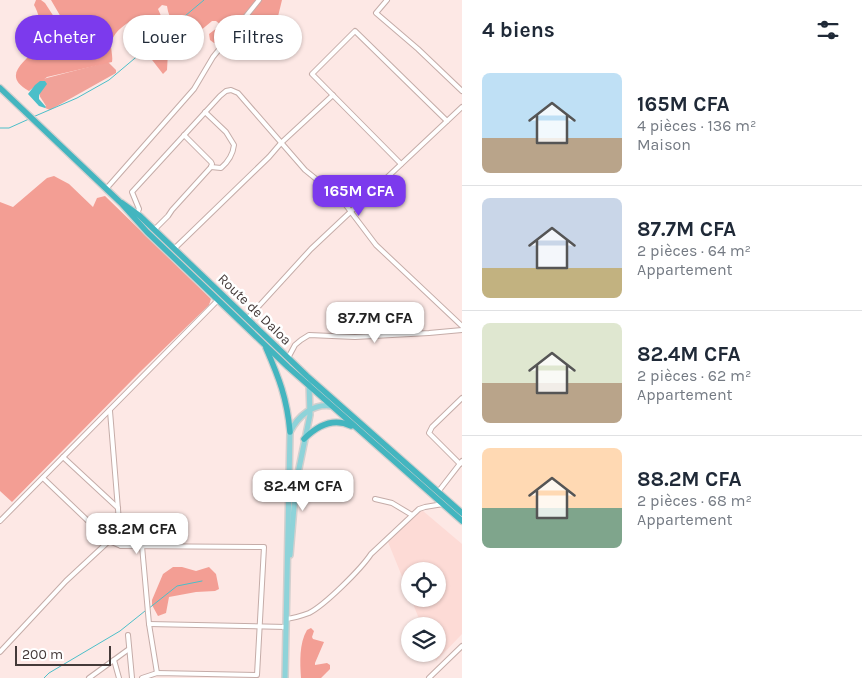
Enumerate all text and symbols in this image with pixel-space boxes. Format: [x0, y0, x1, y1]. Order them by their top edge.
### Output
chip: Acheter [15, 15, 113, 60]
chip: Louer [123, 15, 204, 60]
chip: Filtres [214, 15, 302, 60]
icon: filters [814, 16, 842, 44]
text: 4 biens [482, 18, 555, 42]
text: 165M CFA [637, 92, 730, 116]
icon: home [522, 93, 582, 153]
text: 4 pièces · 136 m² [637, 116, 757, 135]
text: Maison [637, 135, 691, 154]
pin: 165M CFA [307, 174, 411, 217]
text: 165M CFA [324, 181, 394, 200]
text: 87.7M CFA [637, 217, 736, 241]
icon: home [522, 218, 582, 278]
text: 2 pièces · 64 m² [637, 241, 751, 260]
text: Appartement [637, 260, 733, 279]
street label: Route de Daloa [214, 270, 295, 349]
pin: 87.7M CFA [318, 302, 432, 344]
text: 87.7M CFA [337, 308, 413, 327]
text: 82.4M CFA [637, 342, 741, 366]
icon: home [522, 343, 582, 403]
text: 2 pièces · 62 m² [637, 366, 751, 385]
text: Appartement [637, 385, 733, 404]
text: 88.2M CFA [637, 467, 742, 491]
icon: home [522, 468, 582, 528]
pin: 82.4M CFA [246, 470, 360, 512]
text: 82.4M CFA [264, 476, 342, 495]
text: 2 pièces · 68 m² [637, 491, 752, 510]
text: Appartement [637, 510, 733, 529]
pin: 88.2M CFA [80, 512, 194, 555]
text: 88.2M CFA [97, 519, 177, 538]
map controls [401, 562, 446, 662]
button: locate [401, 562, 446, 607]
button: layers [401, 617, 446, 662]
scale bar [15, 643, 111, 666]
text: 200 m [22, 646, 63, 663]

